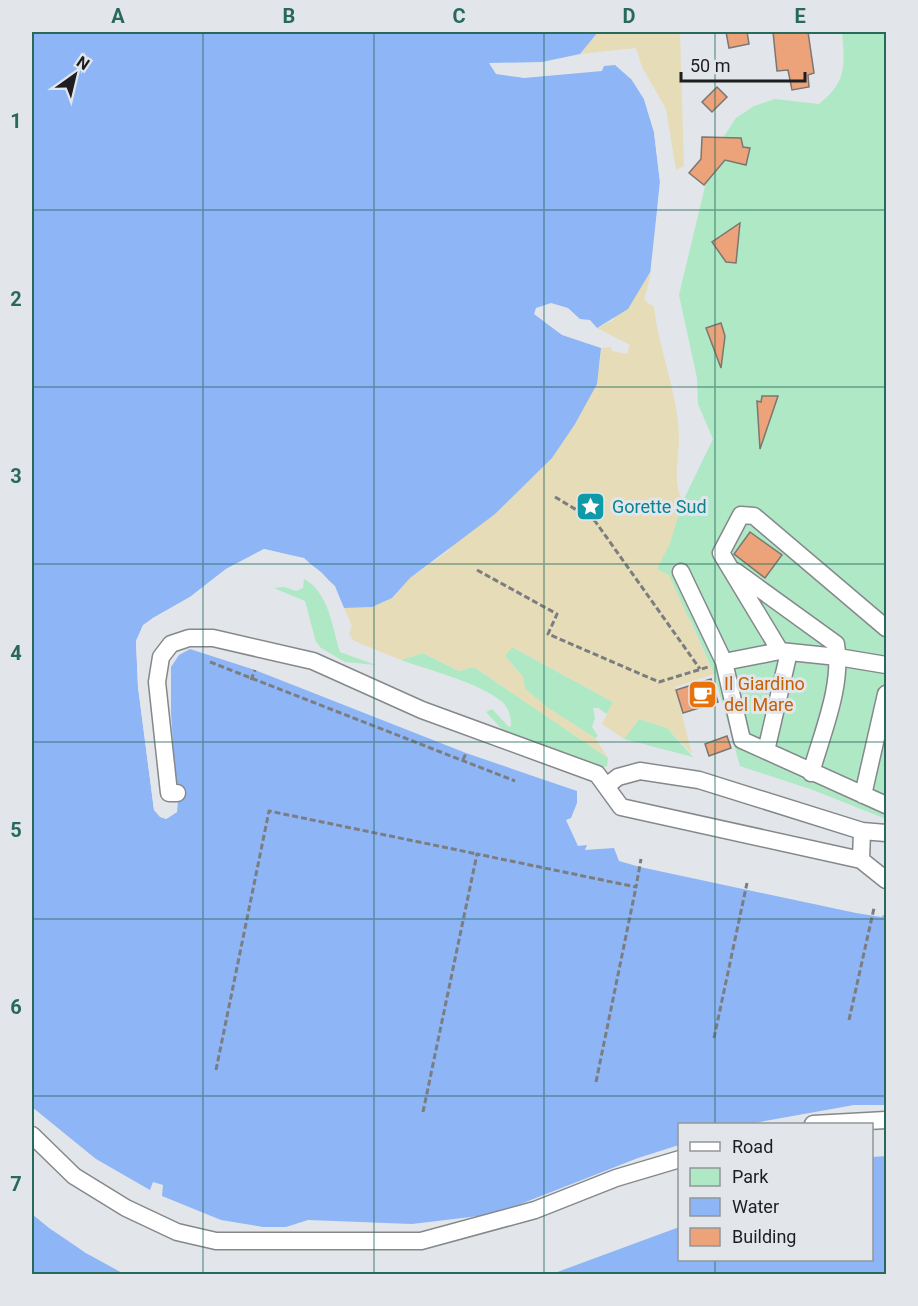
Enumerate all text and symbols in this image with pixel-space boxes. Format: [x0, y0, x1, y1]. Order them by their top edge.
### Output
text: A [111, 4, 125, 28]
text: B [283, 4, 295, 28]
text: C [452, 4, 466, 28]
text: D [623, 4, 636, 28]
text: E [794, 4, 806, 28]
north arrow [45, 45, 105, 105]
scale bar [681, 45, 806, 83]
text: N [73, 52, 93, 74]
text: 50 m [690, 55, 730, 76]
text: 1 [10, 109, 22, 133]
text: 2 [10, 287, 22, 311]
text: 3 [10, 464, 22, 488]
place icon: Gorette Sud [575, 491, 607, 523]
place label: Gorette Sud [612, 496, 707, 517]
text: 4 [10, 641, 22, 665]
place label: Il Giardino del Mare [724, 673, 805, 715]
cafe icon: Il Giardino del Mare [687, 678, 719, 710]
text: 5 [10, 818, 22, 842]
text: 6 [10, 995, 22, 1019]
legend [678, 1123, 873, 1261]
text: Road [732, 1136, 773, 1157]
text: Park [732, 1166, 769, 1187]
text: 7 [10, 1172, 22, 1196]
text: Water [732, 1196, 779, 1217]
text: Building [732, 1226, 796, 1247]

